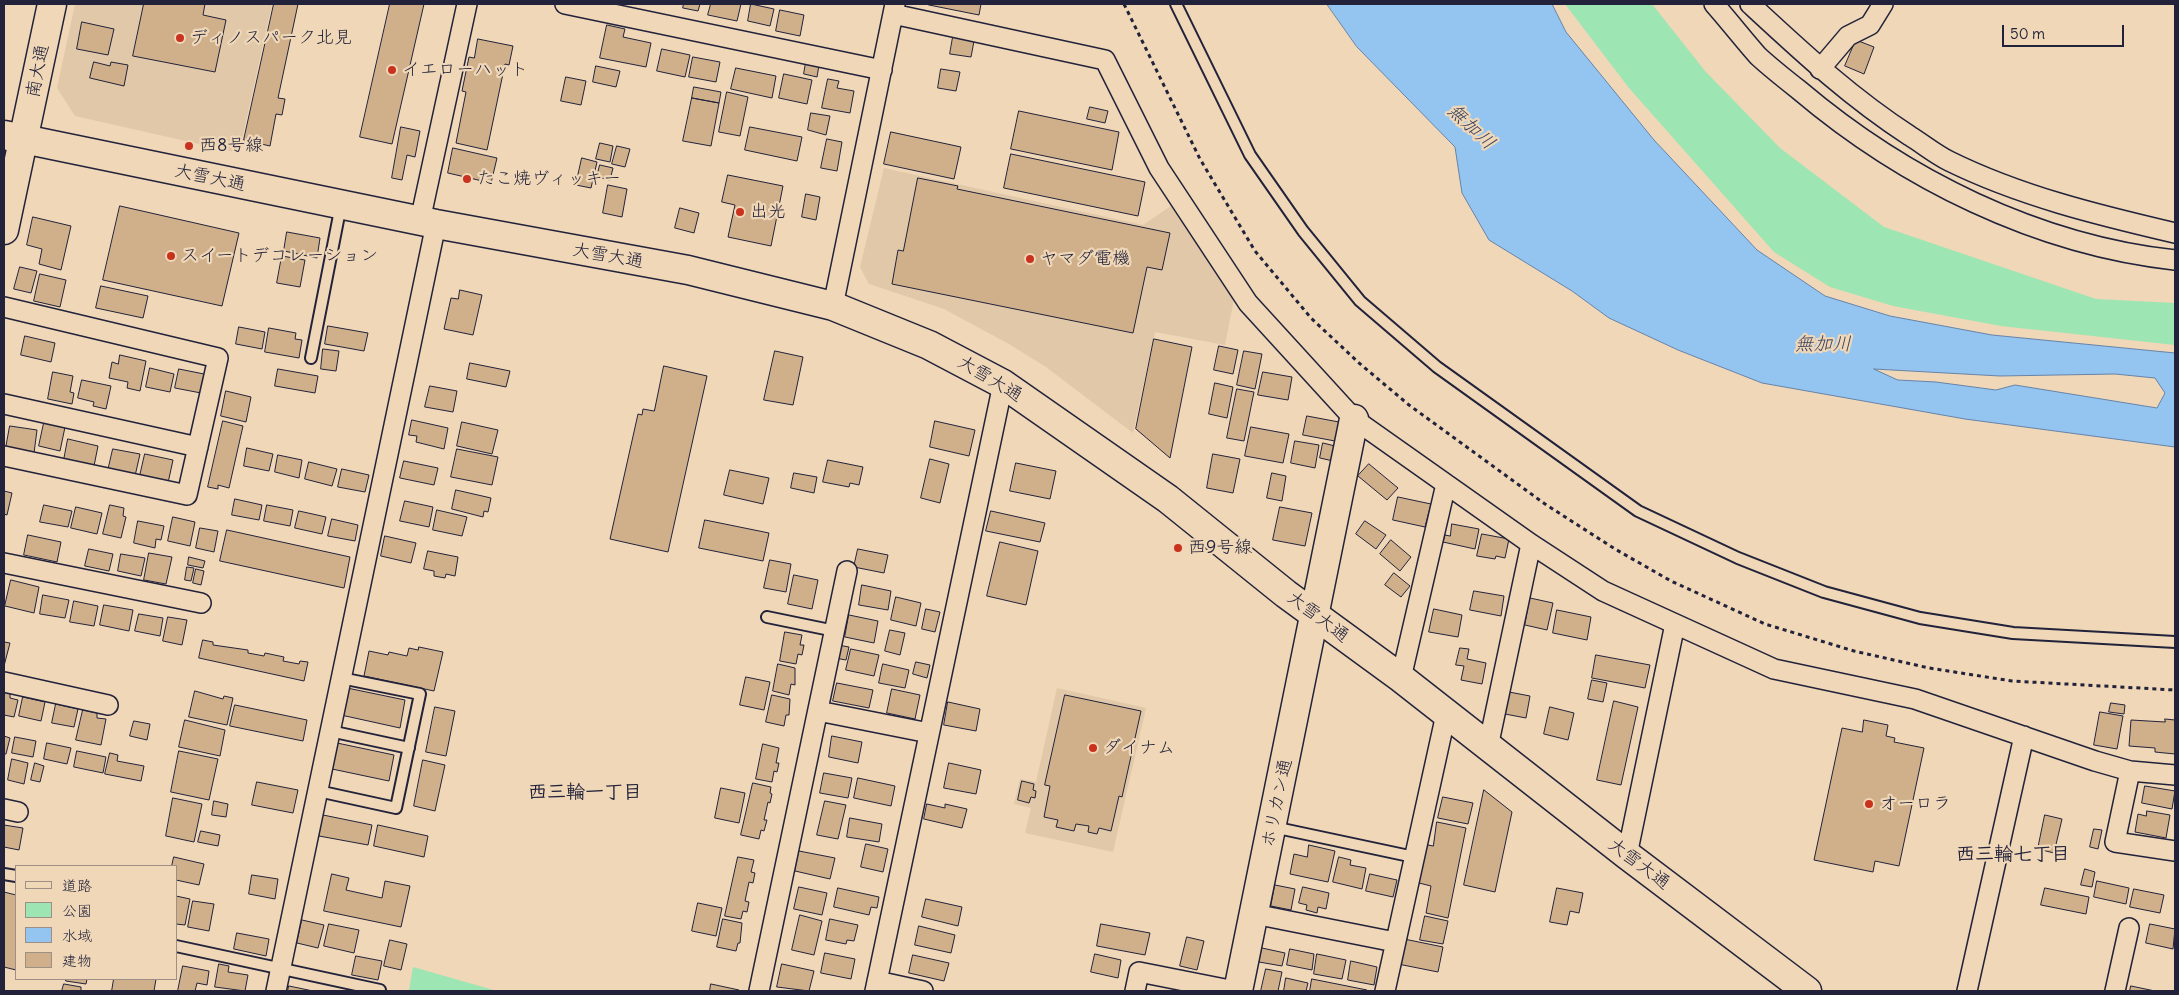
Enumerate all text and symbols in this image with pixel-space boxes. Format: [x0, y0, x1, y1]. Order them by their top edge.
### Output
scale bar [2004, 15, 2126, 47]
text: 50 m [2010, 24, 2045, 43]
place label: ディノスパーク北見 [190, 27, 352, 49]
marker: ディノスパーク北見 [174, 32, 186, 44]
street label: 南大通 [22, 42, 54, 100]
place label: イエローハット [402, 59, 528, 81]
marker: イエローハット [386, 64, 398, 76]
water label: 無加川 [1442, 99, 1500, 155]
place label: 西8号線 [199, 135, 263, 157]
marker: 西8号線 [183, 140, 195, 152]
street label: 大雪大通 [173, 160, 247, 196]
place label: たこ焼ヴィッキー [477, 168, 621, 190]
marker: たこ焼ヴィッキー [461, 173, 473, 185]
place label: 出光 [750, 201, 786, 223]
marker: 出光 [734, 206, 746, 218]
street label: 大雪大通 [571, 239, 645, 273]
place label: スイートデコレーション [181, 245, 378, 267]
place label: ヤマダ電機 [1040, 248, 1130, 270]
marker: スイートデコレーション [165, 250, 177, 262]
marker: ヤマダ電機 [1024, 253, 1036, 265]
water label: 無加川 [1795, 334, 1851, 356]
street label: 大雪大通 [954, 351, 1026, 407]
place label: 西9号線 [1188, 537, 1252, 559]
marker: 西9号線 [1172, 542, 1184, 554]
street label: 大雪大通 [1283, 587, 1353, 647]
place label: ダイナム [1103, 737, 1175, 759]
marker: ダイナム [1087, 742, 1099, 754]
street label: ホリカン通 [1257, 757, 1297, 849]
district label: 西三輪一丁目 [528, 782, 642, 804]
place label: オーロラ [1879, 793, 1951, 815]
marker: オーロラ [1863, 798, 1875, 810]
street label: 大雪大通 [1604, 834, 1674, 894]
district label: 西三輪七丁目 [1956, 844, 2070, 866]
legend [15, 865, 178, 980]
text: 道路 [62, 876, 92, 895]
text: 公園 [62, 901, 92, 920]
text: 水域 [62, 926, 92, 945]
text: 建物 [62, 951, 92, 970]

